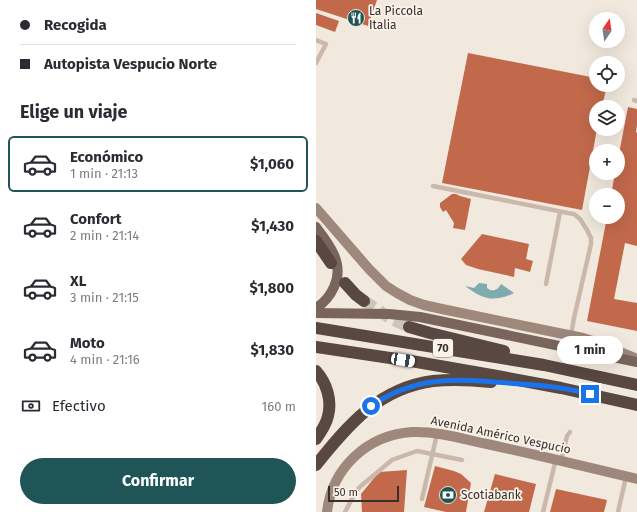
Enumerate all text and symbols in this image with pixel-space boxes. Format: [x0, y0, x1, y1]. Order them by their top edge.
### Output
place label: La Piccola Italia [369, 4, 423, 32]
restaurant icon: La Piccola Italia [346, 8, 366, 28]
north arrow [589, 12, 625, 48]
map controls [589, 12, 625, 224]
text: Recogida [44, 16, 107, 34]
text: Autopista Vespucio Norte [44, 55, 217, 73]
button: locate [589, 56, 625, 92]
button: layers [589, 100, 625, 136]
text: Elige un viaje [20, 101, 127, 123]
button: + [589, 144, 625, 180]
icon: car [22, 146, 58, 182]
text: Económico [70, 148, 143, 166]
text: $1,060 [250, 155, 294, 173]
text: 1 min · 21:13 [70, 166, 138, 181]
button: − [589, 188, 625, 224]
icon: car [22, 208, 58, 244]
text: Confort [70, 210, 122, 228]
text: $1,430 [251, 217, 294, 235]
text: 2 min · 21:14 [70, 228, 139, 243]
icon: car [22, 270, 58, 306]
text: XL [70, 272, 86, 290]
text: $1,800 [249, 279, 294, 297]
text: 3 min · 21:15 [70, 290, 139, 305]
icon: car [22, 332, 58, 368]
text: Moto [70, 334, 105, 352]
callout: 1 min [557, 336, 623, 364]
road number: 70 [433, 339, 453, 357]
text: $1,830 [250, 341, 294, 359]
text: 1 min [574, 342, 606, 357]
text: 4 min · 21:16 [70, 352, 140, 367]
car [390, 352, 416, 368]
route end [581, 385, 599, 403]
icon: cash [20, 395, 42, 417]
text: Efectivo [52, 397, 106, 415]
route start [362, 397, 380, 415]
text: 160 m [262, 399, 296, 414]
street label: Avenida Américo Vespucio [430, 413, 572, 457]
button: Confirmar [20, 458, 296, 504]
scale bar [328, 484, 399, 503]
bank icon: Scotiabank [438, 485, 458, 505]
text: 50 m [334, 486, 358, 499]
place label: Scotiabank [461, 488, 522, 502]

